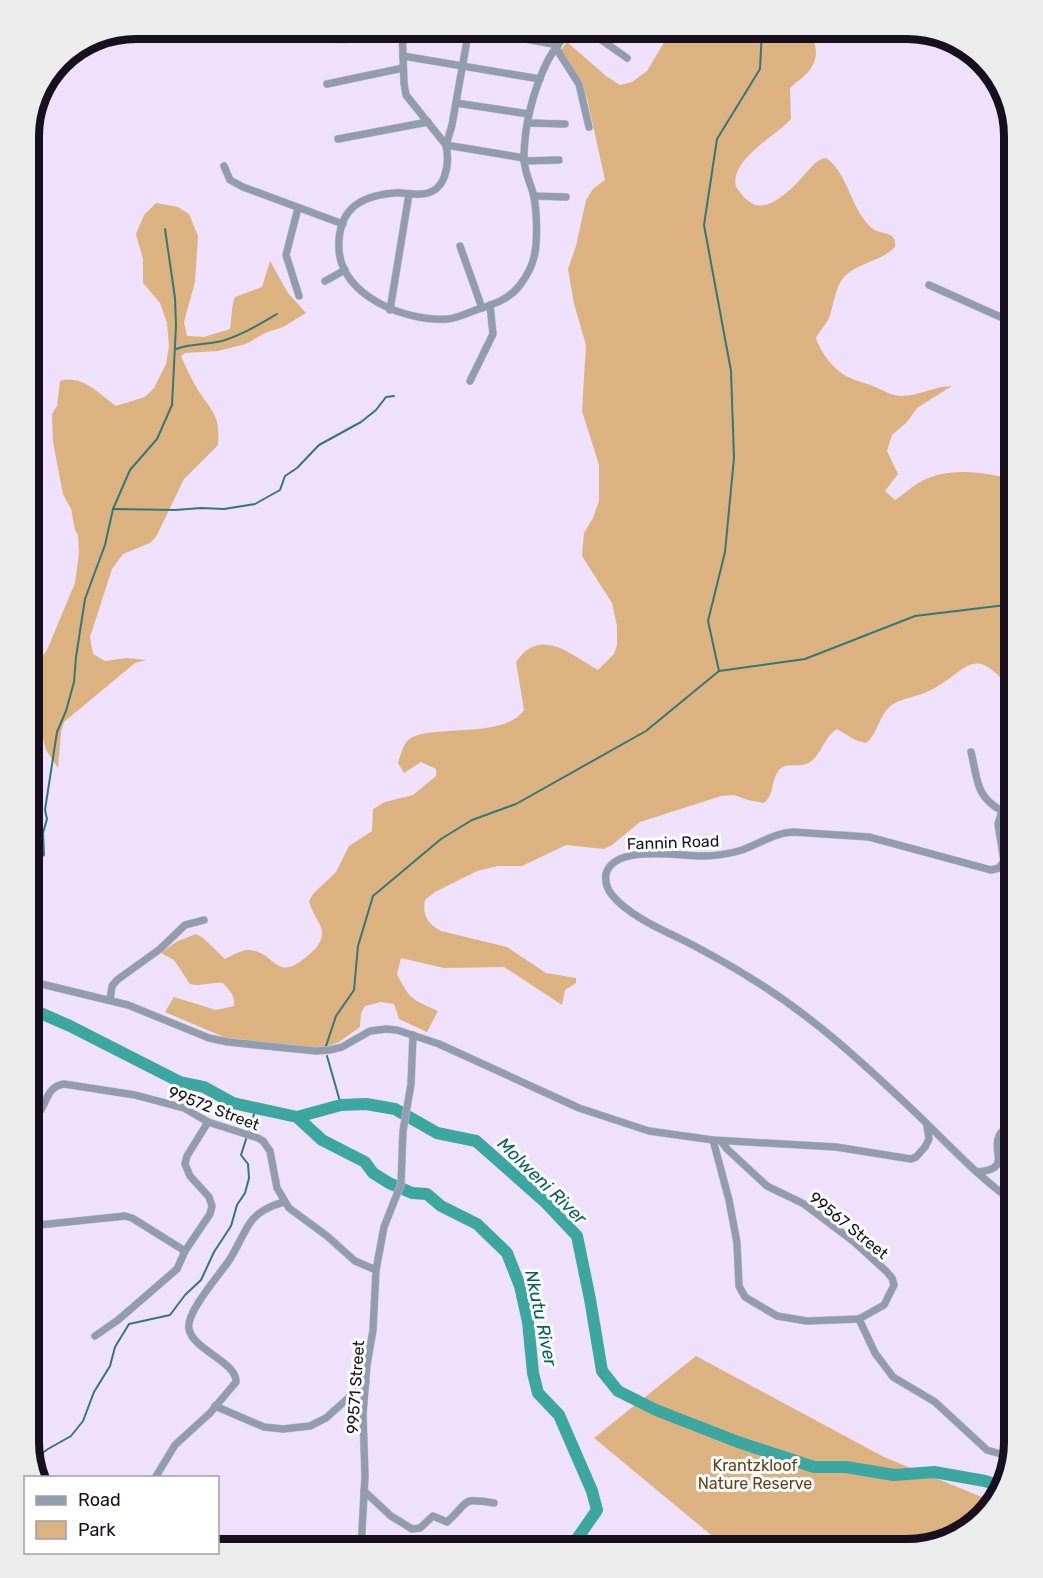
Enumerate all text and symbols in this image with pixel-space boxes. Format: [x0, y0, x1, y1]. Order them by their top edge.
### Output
street label: Fannin Road [626, 831, 720, 854]
street label: 99572 Street [165, 1082, 262, 1135]
water label: Molweni River [493, 1133, 592, 1230]
street label: 99567 Street [805, 1188, 892, 1263]
water label: Nkutu River [520, 1268, 562, 1369]
street label: 99571 Street [343, 1340, 368, 1434]
park label: Krantzkloof Nature Reserve [698, 1456, 812, 1493]
legend [24, 1476, 219, 1554]
text: Road [78, 1489, 121, 1511]
text: Park [78, 1519, 116, 1541]

